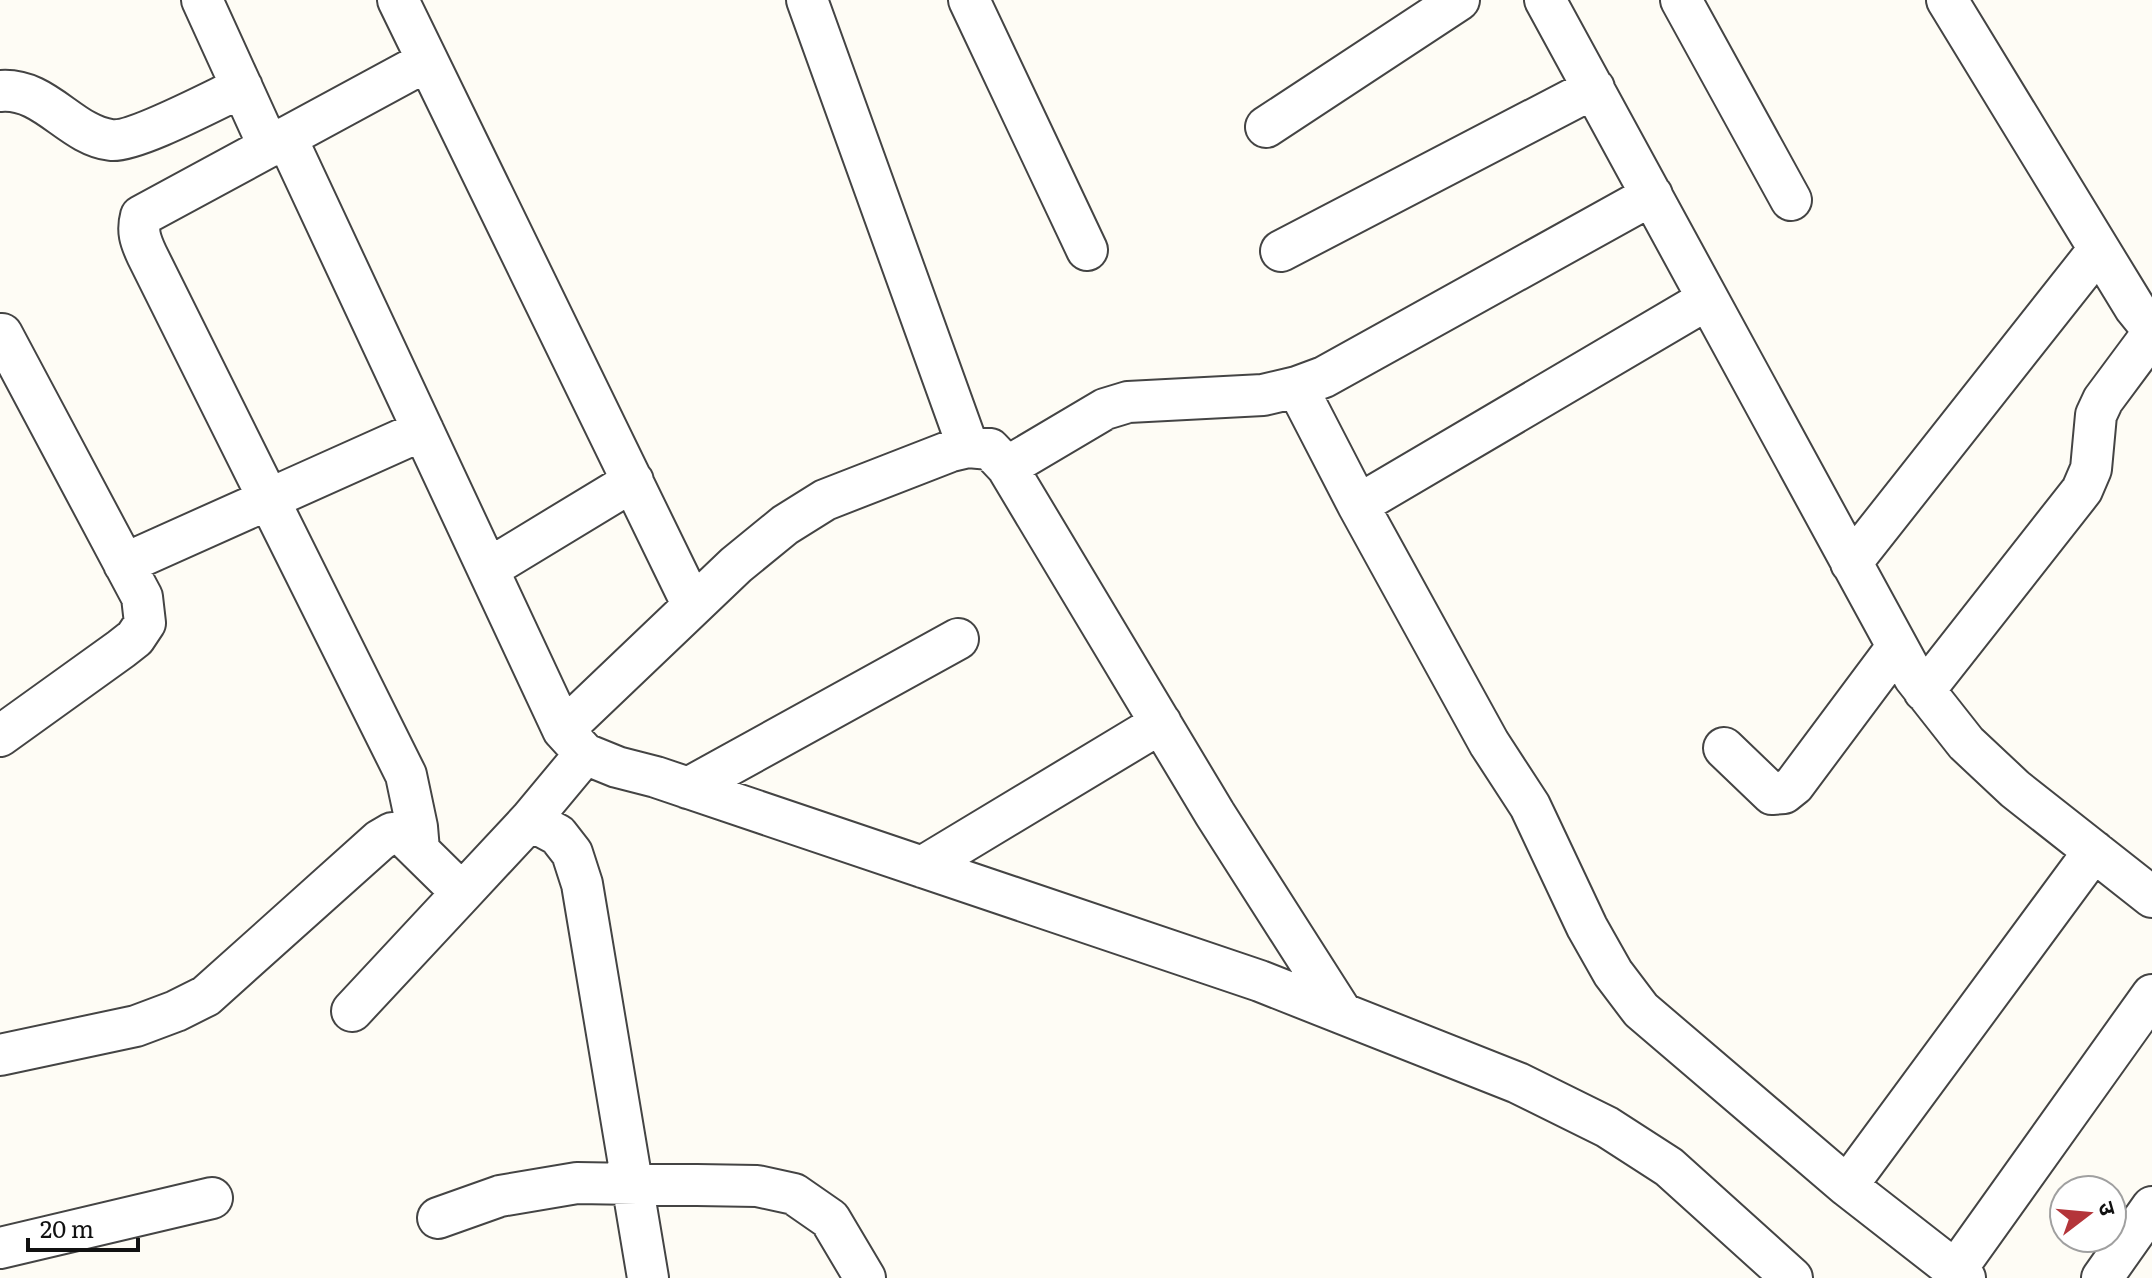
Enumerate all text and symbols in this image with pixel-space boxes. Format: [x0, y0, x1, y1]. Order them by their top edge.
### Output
north arrow [2048, 1174, 2128, 1254]
text: उ [2091, 1197, 2127, 1220]
scale bar [28, 1202, 138, 1252]
text: 20 m [40, 1210, 94, 1245]

